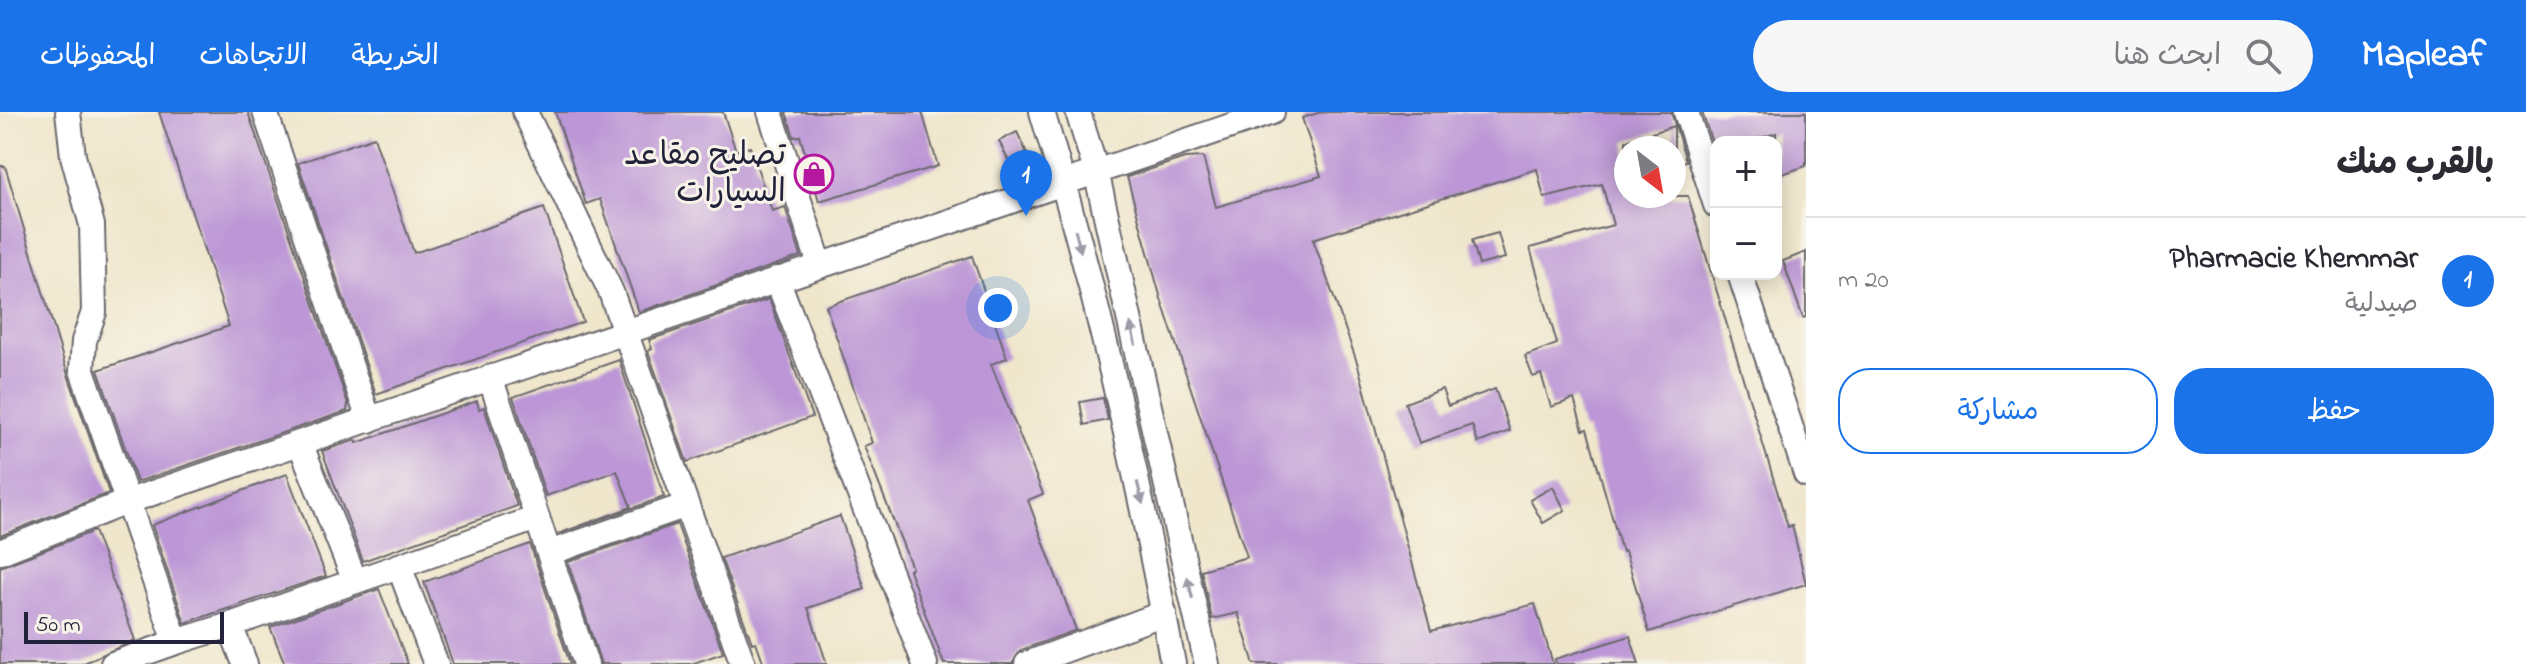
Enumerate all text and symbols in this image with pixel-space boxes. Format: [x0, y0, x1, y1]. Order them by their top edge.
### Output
search box [1753, 20, 2313, 92]
text: Mapleaf [2361, 28, 2486, 84]
icon: search [2241, 34, 2285, 78]
text: ابحث هنا [2114, 35, 2221, 79]
text: المحفوظات [40, 37, 155, 78]
text: الاتجاهات [199, 37, 307, 78]
text: الخريطة [351, 37, 439, 78]
place label: تصليح مقاعد السيارات [624, 133, 787, 217]
north arrow [1614, 136, 1686, 208]
map controls [1710, 136, 1782, 280]
button: + [1710, 136, 1782, 208]
text: بالقرب منك [2336, 140, 2494, 190]
pin: 1 [1000, 150, 1052, 216]
shop icon: تصليح مقاعد السيارات [793, 153, 835, 195]
button: − [1710, 208, 1782, 280]
one-way arrow [1072, 229, 1085, 254]
text: Pharmacie Khemmar [2169, 238, 2418, 282]
text: 20 m [1838, 262, 1889, 300]
text: 1 [2464, 262, 2472, 300]
text: صيدلية [2345, 286, 2418, 324]
your location [978, 288, 1018, 328]
one-way arrow [1126, 322, 1139, 347]
button: مشاركة [1838, 368, 2158, 454]
button: حفظ [2174, 368, 2494, 454]
one-way arrow [1134, 481, 1147, 506]
one-way arrow [1183, 575, 1196, 600]
scale bar [24, 608, 224, 644]
text: 50 m [36, 610, 81, 642]

